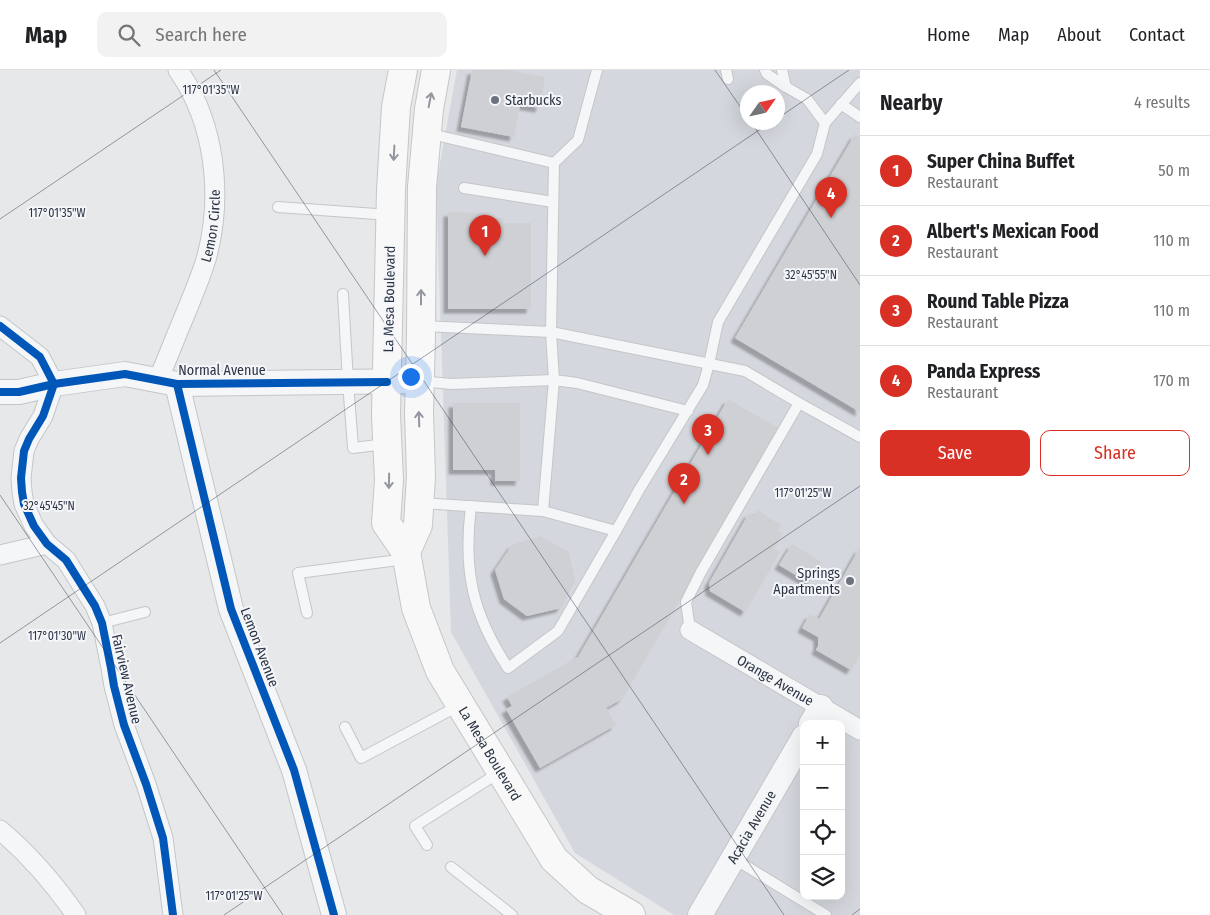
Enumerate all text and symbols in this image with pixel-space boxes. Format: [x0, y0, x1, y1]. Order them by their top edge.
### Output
search box [97, 12, 447, 57]
text: Map [25, 21, 67, 49]
icon: search [115, 21, 143, 49]
text: Search here [155, 23, 247, 46]
text: Home [927, 24, 970, 46]
text: Map [998, 24, 1029, 46]
text: About [1057, 24, 1101, 46]
text: Contact [1129, 24, 1185, 46]
text: 117°01'35"W [183, 83, 239, 97]
north arrow [740, 85, 785, 130]
text: Nearby [880, 90, 942, 116]
place label: Starbucks [505, 92, 561, 109]
one-way arrow [426, 93, 436, 109]
text: 4 results [1134, 93, 1190, 112]
marker: Starbucks [489, 94, 501, 106]
one-way arrow [389, 145, 398, 161]
text: Super China Buffet [927, 150, 1075, 173]
text: 1 [893, 161, 899, 180]
text: 50 m [1158, 161, 1190, 180]
text: Restaurant [927, 173, 998, 192]
pin: 4 [815, 177, 847, 218]
street label: Lemon Circle [198, 189, 224, 264]
text: 117°01'35"W [29, 206, 85, 220]
pin: 1 [469, 215, 501, 256]
text: Albert's Mexican Food [927, 220, 1099, 243]
text: 2 [892, 231, 900, 250]
text: 110 m [1153, 231, 1190, 250]
text: Restaurant [927, 243, 998, 262]
street label: La Mesa Boulevard [380, 245, 399, 353]
text: 32°45'55"N [785, 268, 837, 282]
one-way arrow [416, 290, 426, 306]
text: Round Table Pizza [927, 290, 1069, 313]
text: 3 [892, 301, 900, 320]
text: 110 m [1153, 301, 1190, 320]
text: Restaurant [927, 313, 998, 332]
text: Panda Express [927, 360, 1040, 383]
street label: Normal Avenue [178, 362, 266, 379]
your location [398, 364, 424, 390]
text: 4 [892, 371, 900, 390]
text: 170 m [1153, 371, 1190, 390]
text: Restaurant [927, 383, 998, 402]
one-way arrow [414, 412, 424, 428]
pin: 3 [692, 414, 724, 455]
button: Save [880, 430, 1030, 476]
button: Share [1040, 430, 1190, 476]
pin: 2 [668, 463, 700, 504]
one-way arrow [384, 473, 393, 489]
text: 117°01'25"W [775, 486, 831, 500]
text: 32°45'45"N [23, 499, 75, 513]
place label: Springs Apartments [773, 565, 840, 598]
marker: Springs Apartments [844, 575, 856, 587]
street label: Lemon Avenue [237, 605, 282, 689]
text: 117°01'30"W [28, 629, 86, 643]
street label: Fairview Avenue [108, 632, 145, 726]
street label: Orange Avenue [734, 651, 817, 710]
street label: La Mesa Boulevard [455, 704, 525, 804]
map controls [800, 720, 845, 900]
button: + [800, 720, 845, 765]
button: − [800, 765, 845, 810]
street label: Acacia Avenue [724, 787, 780, 867]
button: locate [800, 810, 845, 855]
button: layers [800, 855, 845, 900]
text: 117°01'25"W [206, 889, 262, 903]

